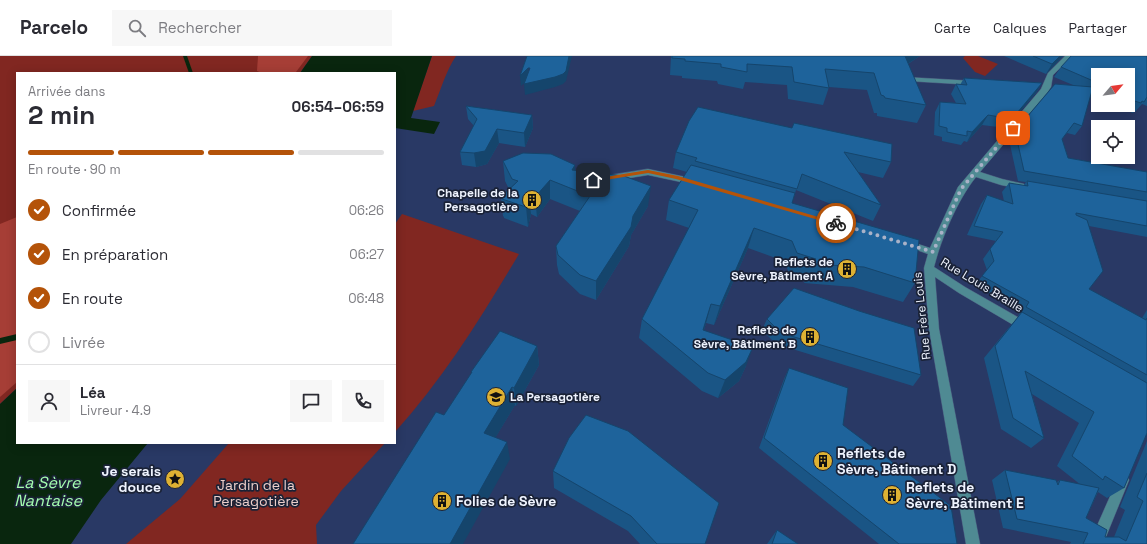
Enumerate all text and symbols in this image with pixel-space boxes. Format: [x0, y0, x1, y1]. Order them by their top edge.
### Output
search box [112, 10, 392, 46]
text: Parcelo [20, 15, 88, 40]
icon: search [126, 17, 148, 39]
text: Rechercher [158, 18, 242, 37]
text: Carte [934, 19, 971, 37]
text: Calques [993, 19, 1047, 37]
text: Partager [1069, 19, 1127, 37]
north arrow [1091, 68, 1135, 112]
map controls [1091, 68, 1135, 164]
text: Arrivée dans [28, 83, 105, 100]
text: 06:54–06:59 [292, 97, 384, 116]
text: 2 min [28, 98, 95, 132]
pin [996, 111, 1030, 145]
icon: bag [1002, 117, 1024, 139]
button: locate [1091, 120, 1135, 164]
text: En route · 90 m [28, 161, 121, 178]
pin [576, 163, 610, 197]
icon: home [582, 169, 604, 191]
place label: Chapelle de la Persagotière [437, 185, 518, 215]
building icon: Chapelle de la Persagotière [521, 189, 543, 211]
icon: check [28, 199, 50, 221]
text: Confirmée [62, 201, 136, 220]
text: 06:26 [349, 202, 384, 219]
courier [816, 203, 856, 243]
icon: bike [825, 212, 847, 234]
icon: check [28, 243, 50, 265]
text: En préparation [62, 245, 168, 264]
text: 06:27 [349, 246, 384, 263]
place label: Reflets de Sèvre, Bâtiment A [731, 254, 833, 284]
street label: Rue Louis Braille [938, 254, 1026, 316]
building icon: Reflets de Sèvre, Bâtiment A [836, 258, 858, 280]
street label: Rue Frère Louis [909, 271, 935, 361]
icon: check [28, 287, 50, 309]
text: En route [62, 289, 123, 308]
text: 06:48 [348, 290, 384, 307]
place label: Reflets de Sèvre, Bâtiment B [694, 322, 796, 352]
building icon: Reflets de Sèvre, Bâtiment B [799, 326, 821, 348]
text: Livrée [62, 333, 105, 352]
button: person [28, 380, 70, 422]
button: chat [290, 380, 332, 422]
button: phone [342, 380, 384, 422]
text: Léa [80, 383, 105, 402]
school or university icon: La Persagotière [485, 386, 507, 408]
place label: La Persagotière [510, 389, 600, 405]
text: Livreur · 4.9 [80, 402, 151, 419]
place label: Reflets de Sèvre, Bâtiment D [837, 444, 956, 478]
building icon: Reflets de Sèvre, Bâtiment D [812, 450, 834, 472]
place label: Je serais douce [101, 462, 161, 496]
place icon: Je serais douce [164, 468, 186, 490]
water label: La Sèvre Nantaise [14, 472, 82, 511]
park label: Jardin de la Persagotière [213, 476, 299, 510]
place label: Reflets de Sèvre, Bâtiment E [906, 478, 1024, 512]
building icon: Reflets de Sèvre, Bâtiment E [881, 484, 903, 506]
building icon: Folies de Sèvre [431, 490, 453, 512]
place label: Folies de Sèvre [456, 492, 556, 510]

